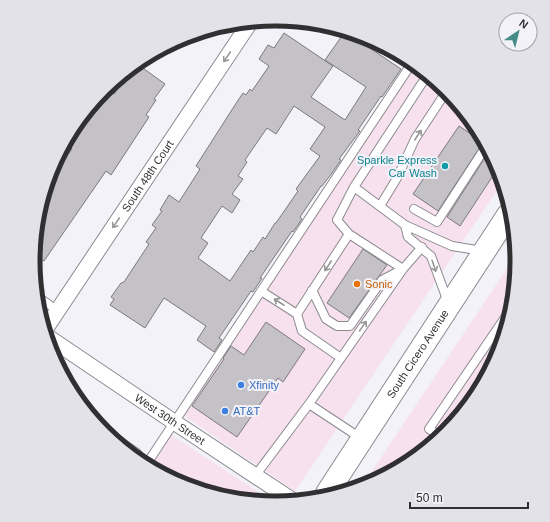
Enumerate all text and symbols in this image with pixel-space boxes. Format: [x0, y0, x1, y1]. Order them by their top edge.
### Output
north arrow [498, 12, 538, 52]
text: N [517, 17, 530, 31]
one-way arrow [223, 51, 231, 62]
one-way arrow [414, 129, 422, 141]
street label: South 48th Court [120, 138, 176, 214]
place label: Sparkle Express Car Wash [357, 154, 437, 179]
marker: Sparkle Express Car Wash [440, 161, 450, 171]
one-way arrow [112, 217, 120, 228]
one-way arrow [431, 260, 438, 273]
one-way arrow [323, 261, 332, 272]
place label: Sonic [365, 278, 393, 290]
marker: Sonic [352, 279, 362, 289]
one-way arrow [274, 298, 285, 306]
street label: South Cicero Avenue [384, 307, 451, 400]
one-way arrow [359, 320, 367, 331]
place label: Xfinity [249, 379, 279, 391]
marker: Xfinity [236, 380, 246, 390]
street label: West 30th Street [133, 391, 207, 447]
place label: AT&T [233, 405, 261, 417]
marker: AT&T [220, 406, 230, 416]
scale bar [410, 484, 528, 510]
text: 50 m [416, 491, 443, 505]

